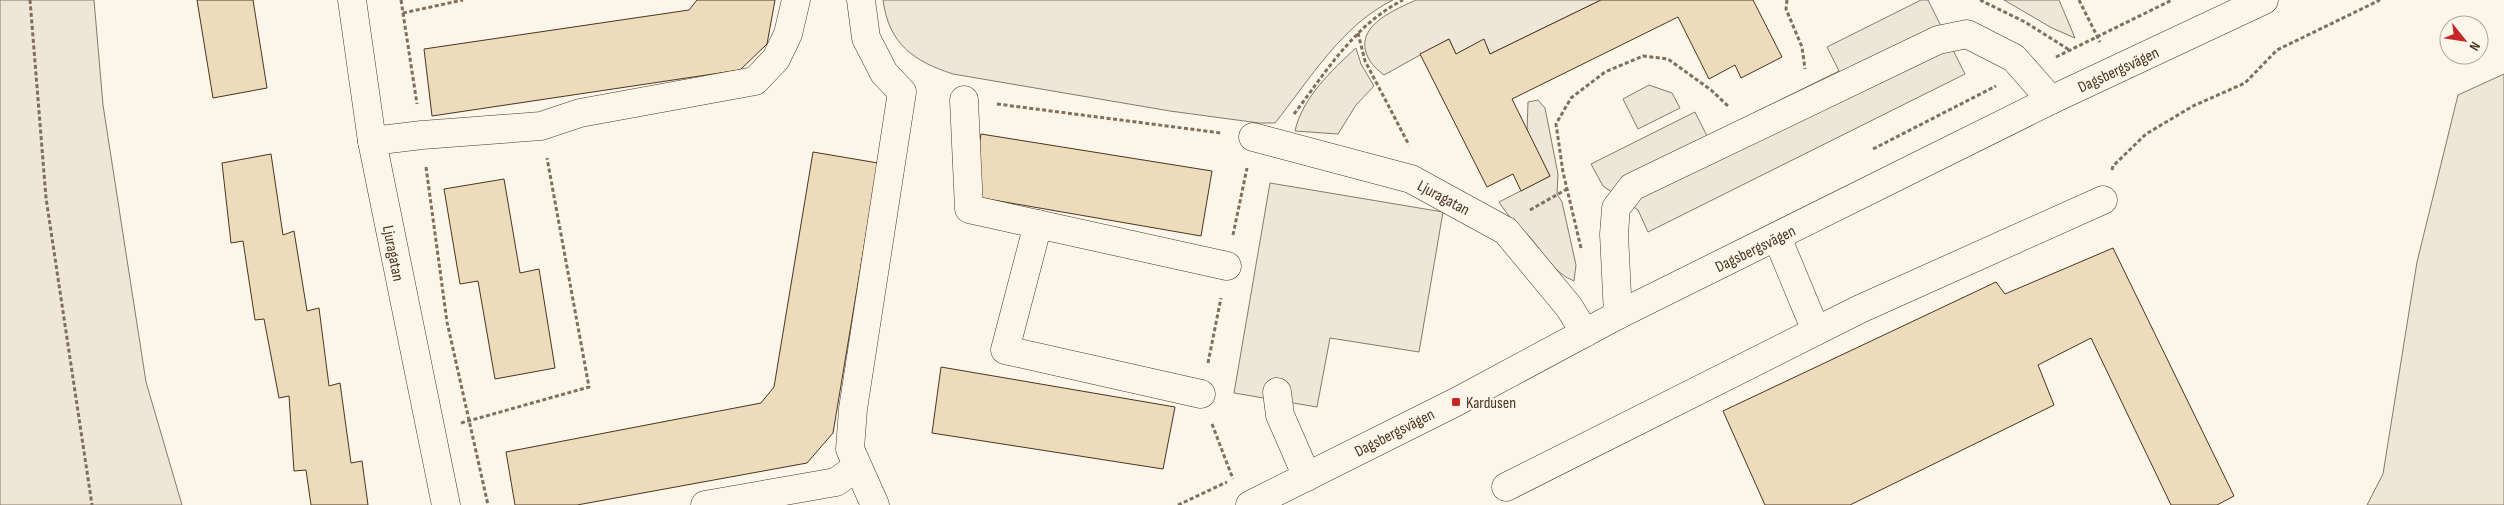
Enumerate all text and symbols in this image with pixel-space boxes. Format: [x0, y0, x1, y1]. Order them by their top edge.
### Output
north arrow [2439, 15, 2489, 65]
text: N [2466, 39, 2484, 54]
street label: Dagsbergsvägen [2075, 43, 2162, 97]
street label: Ljuragatan [1414, 177, 1473, 220]
street label: Dagsbergsvägen [1712, 222, 1799, 277]
street label: Ljuragatan [378, 224, 407, 283]
place label: Kardusen [1466, 394, 1516, 413]
marker: Kardusen [1450, 396, 1462, 408]
street label: Dagsbergsvägen [1352, 405, 1438, 462]

